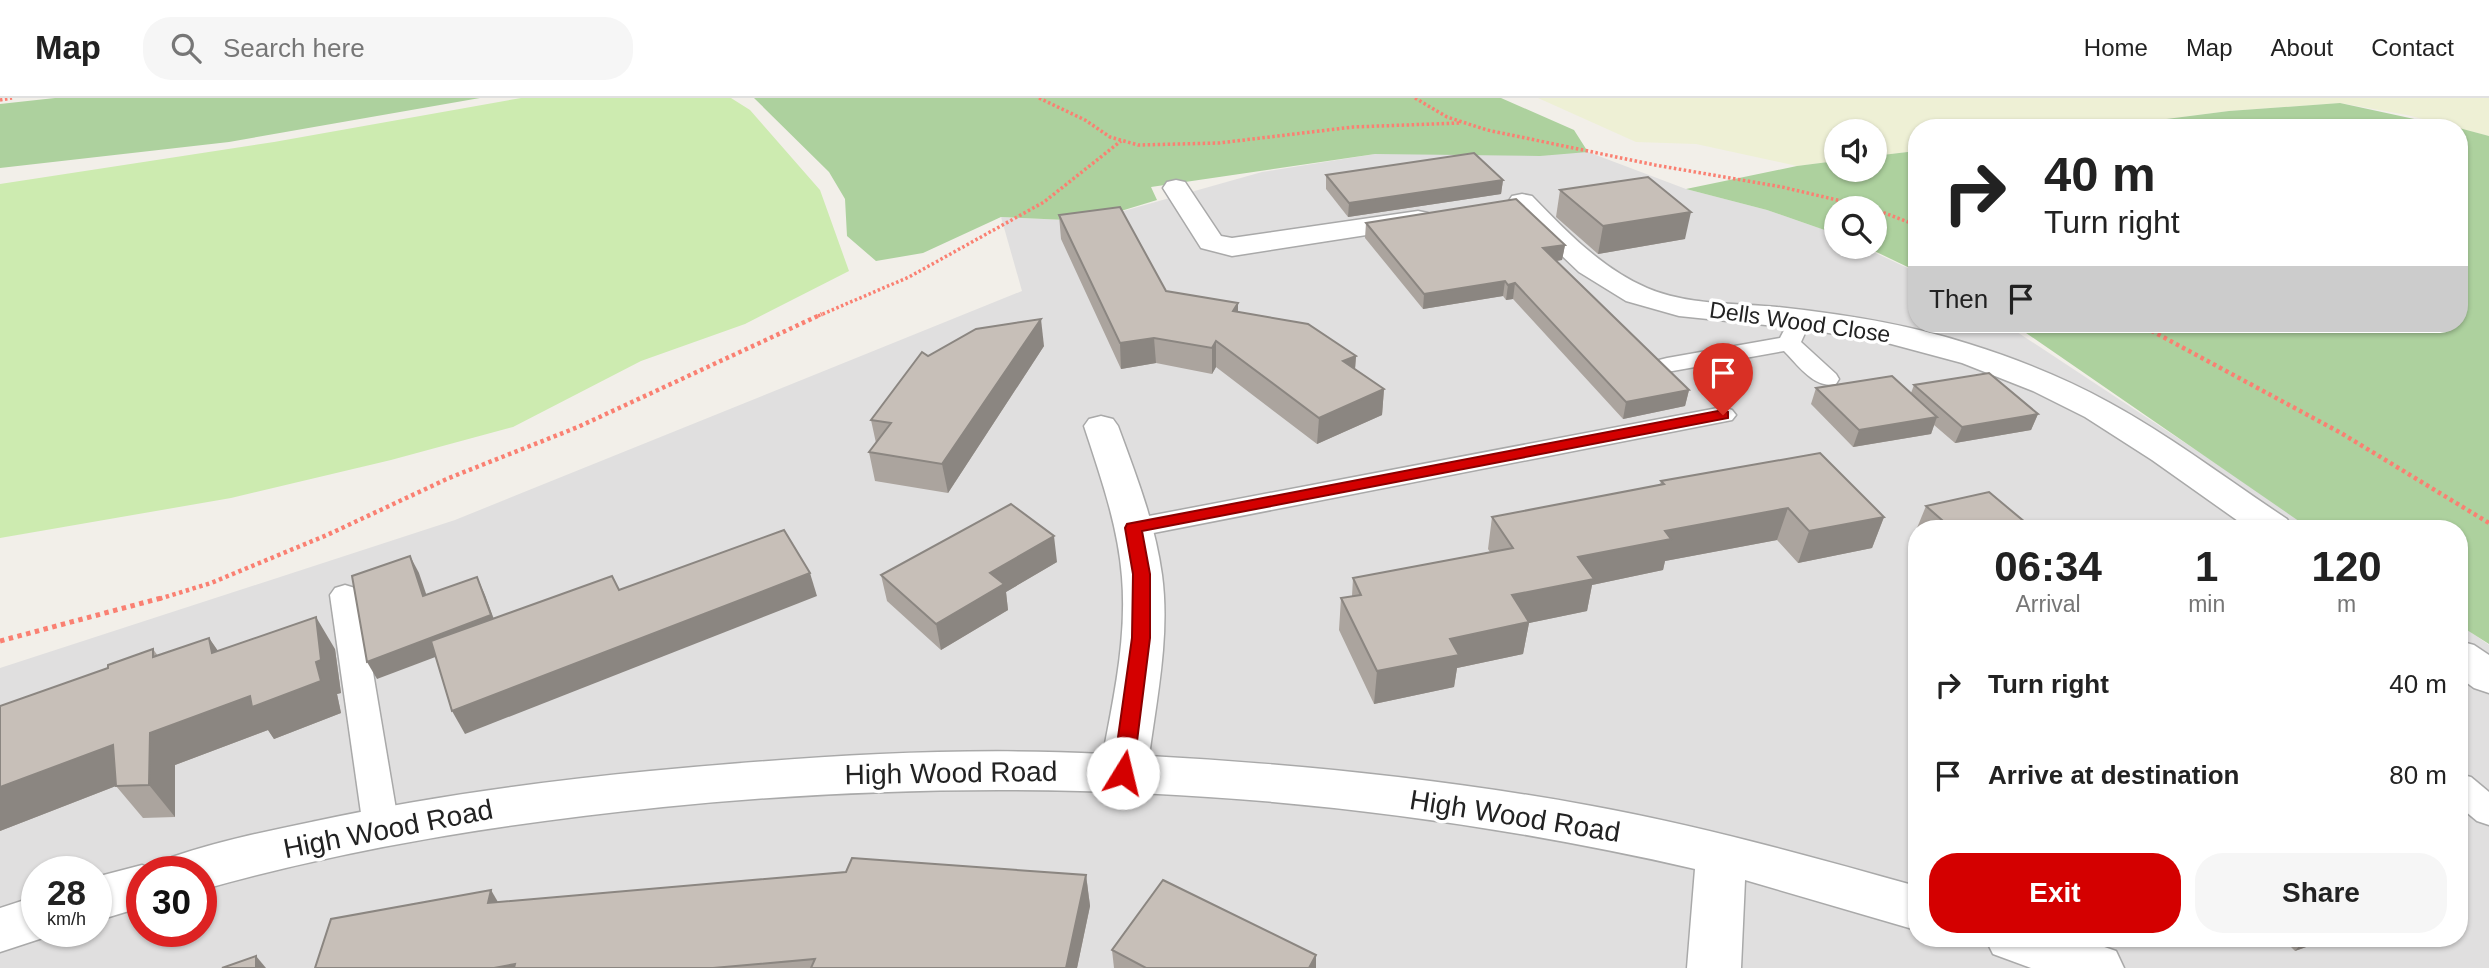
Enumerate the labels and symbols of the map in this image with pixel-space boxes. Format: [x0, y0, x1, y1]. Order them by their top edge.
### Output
street label: Dells Wood Close [1708, 296, 1892, 348]
pin [1693, 343, 1753, 415]
position arrow [1086, 736, 1160, 810]
street label: High Wood Road [844, 756, 1058, 790]
street label: High Wood Road [1408, 784, 1622, 848]
street label: High Wood Road [281, 793, 495, 865]
speed limit sign: 30 [126, 856, 217, 947]

